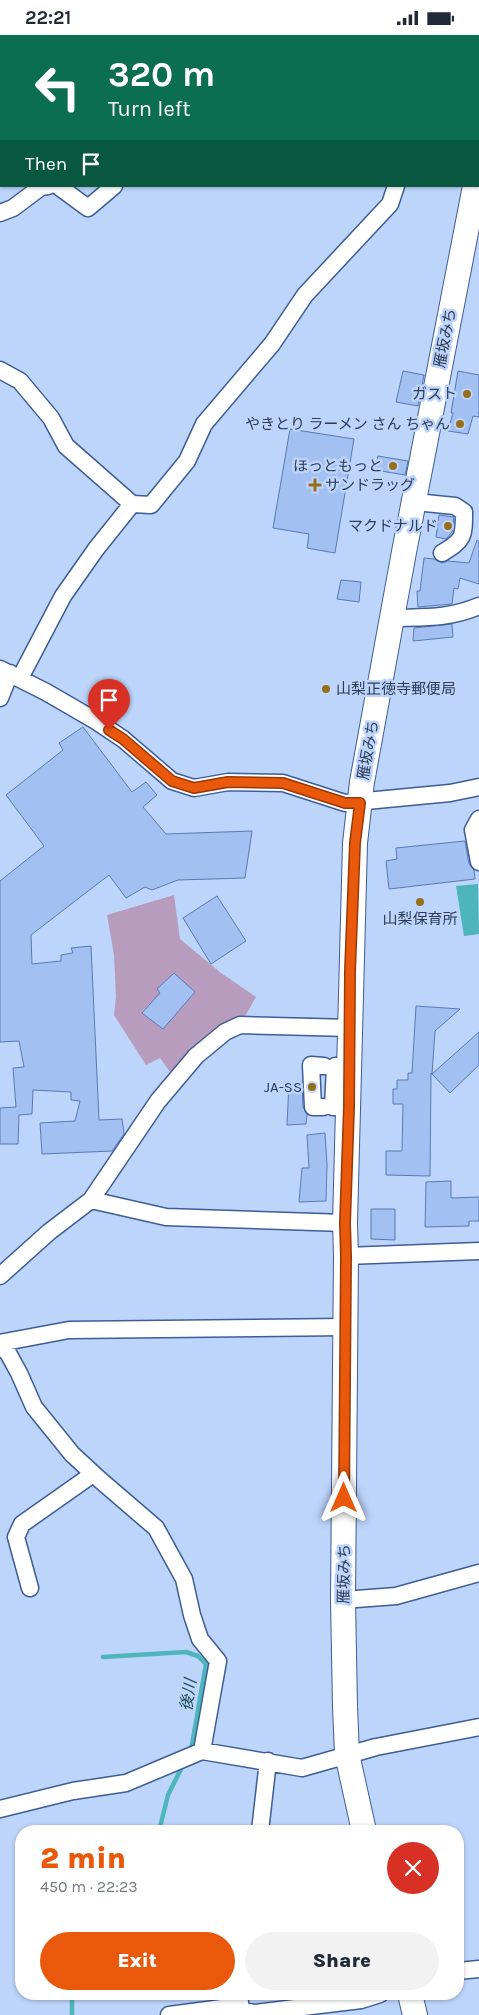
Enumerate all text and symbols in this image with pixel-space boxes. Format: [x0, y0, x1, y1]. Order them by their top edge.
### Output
text: 22:21 [25, 7, 71, 29]
text: 320 m [108, 54, 215, 95]
icon: left [25, 55, 90, 120]
text: Turn left [108, 96, 191, 122]
icon: arrive [77, 150, 105, 178]
text: Then [25, 153, 67, 175]
street label: 雁坂みち [430, 307, 460, 369]
place label: ガスト [412, 385, 457, 403]
marker: ガスト [461, 388, 473, 400]
place label: やきとり ラーメン さん ちゃん [245, 415, 450, 433]
marker: やきとり ラーメン さん ちゃん [454, 418, 466, 430]
place label: ほっともっと [293, 457, 383, 475]
marker: ほっともっと [387, 460, 399, 472]
place label: サンドラッグ [325, 476, 415, 494]
marker: サンドラッグ [309, 479, 321, 491]
place label: マクドナルド [348, 517, 438, 535]
marker: マクドナルド [442, 520, 454, 532]
pin [88, 679, 130, 730]
place label: 山梨正徳寺郵便局 [336, 680, 456, 698]
marker: 山梨正徳寺郵便局 [320, 683, 332, 695]
icon: arrive [95, 686, 123, 714]
street label: 雁坂みち [354, 719, 382, 781]
marker: 山梨保育所 [414, 896, 426, 908]
place label: 山梨保育所 [382, 910, 458, 928]
place label: JA-SS [264, 1078, 302, 1096]
marker: JA-SS [306, 1081, 318, 1093]
position arrow [317, 1471, 369, 1523]
street label: 雁坂みち [334, 1544, 354, 1604]
water label: 後川 [176, 1676, 200, 1712]
text: 2 min [40, 1840, 126, 1876]
button: close [387, 1842, 439, 1894]
text: 450 m · 22:23 [40, 1877, 138, 1896]
button: Exit [40, 1932, 235, 1990]
button: Share [245, 1932, 439, 1990]

